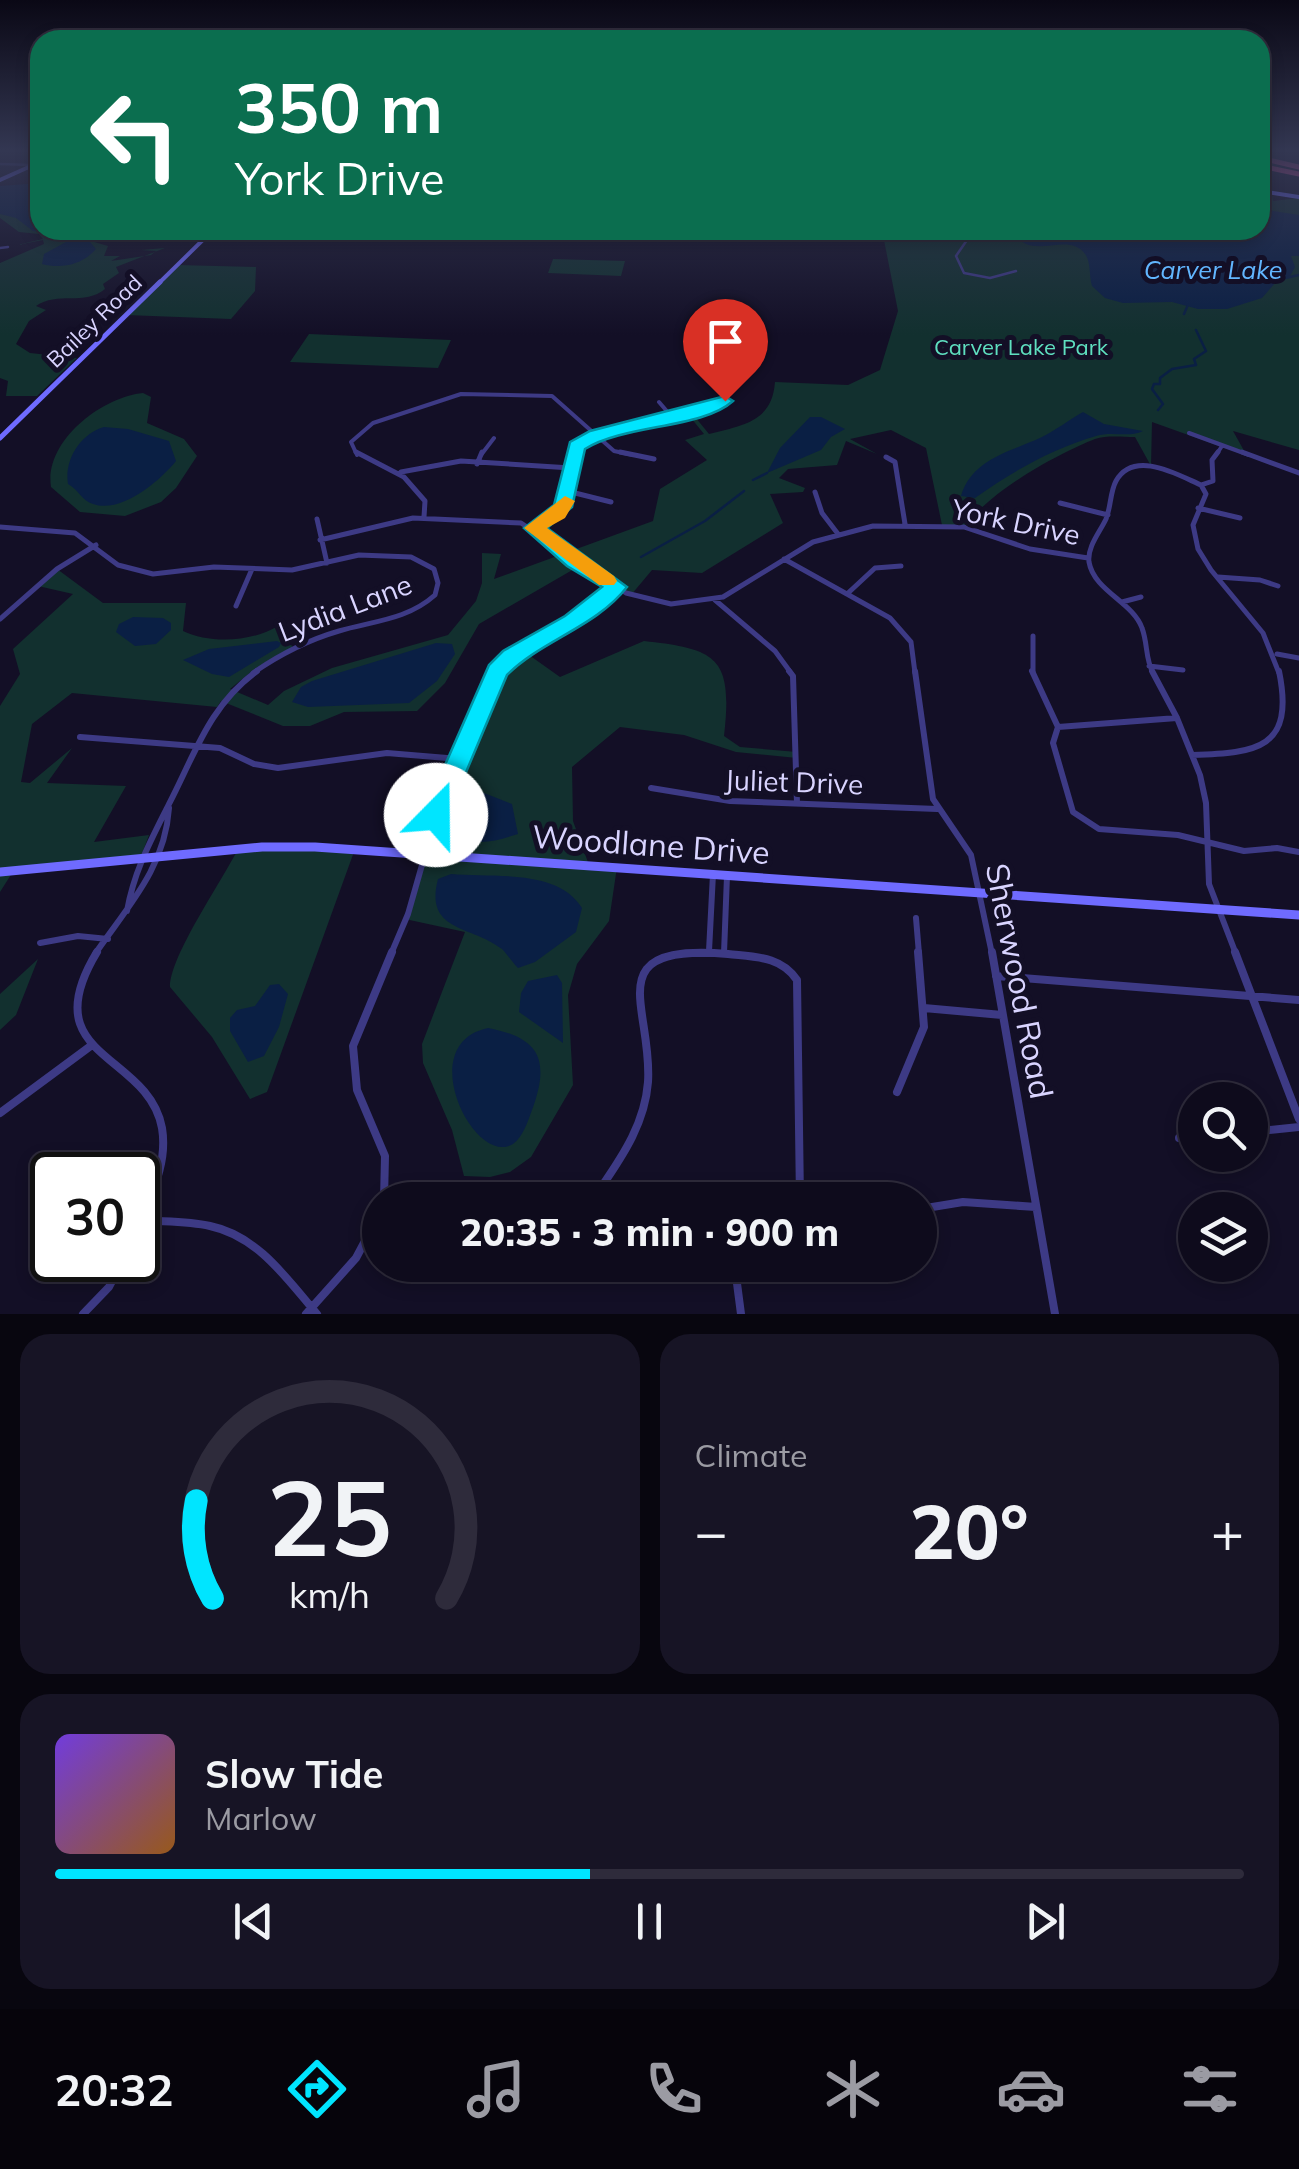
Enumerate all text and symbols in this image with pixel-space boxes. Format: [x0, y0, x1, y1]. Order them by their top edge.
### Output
text: 350 m [235, 63, 443, 151]
icon: left [70, 70, 200, 200]
text: York Drive [235, 150, 444, 206]
water label: Carver Lake [1144, 254, 1282, 285]
street label: Bailey Road [40, 269, 148, 373]
pin [683, 299, 768, 402]
icon: arrive [698, 314, 753, 369]
park label: Carver Lake Park [934, 333, 1109, 361]
street label: York Drive [948, 491, 1083, 552]
street label: Lydia Lane [273, 566, 416, 649]
street label: Juliet Drive [724, 762, 864, 801]
position arrow [384, 763, 488, 867]
street label: Woodlane Drive [531, 816, 771, 872]
street label: Sherwood Road [978, 860, 1062, 1102]
map controls [1178, 1082, 1268, 1282]
button: search [1178, 1082, 1268, 1172]
speed limit sign: 30 [30, 1152, 160, 1282]
button: layers [1178, 1192, 1268, 1282]
text: 20:35 · 3 min · 900 m [460, 1208, 839, 1256]
text: Climate [695, 1435, 807, 1475]
text: 25 [267, 1451, 392, 1582]
text: 20° [910, 1484, 1029, 1578]
text: − [695, 1497, 728, 1566]
text: + [1211, 1497, 1244, 1566]
text: km/h [289, 1572, 370, 1617]
text: Slow Tide [205, 1750, 383, 1798]
text: Marlow [205, 1798, 317, 1838]
icon: previous [226, 1894, 281, 1949]
icon: pause [622, 1894, 677, 1949]
icon: next [1018, 1894, 1073, 1949]
icon: directions [282, 2054, 352, 2124]
icon: music [461, 2054, 531, 2124]
icon: phone [639, 2054, 709, 2124]
icon: climate [818, 2054, 888, 2124]
icon: car [996, 2054, 1066, 2124]
icon: filters [1175, 2054, 1245, 2124]
text: 20:32 [54, 2061, 173, 2117]

